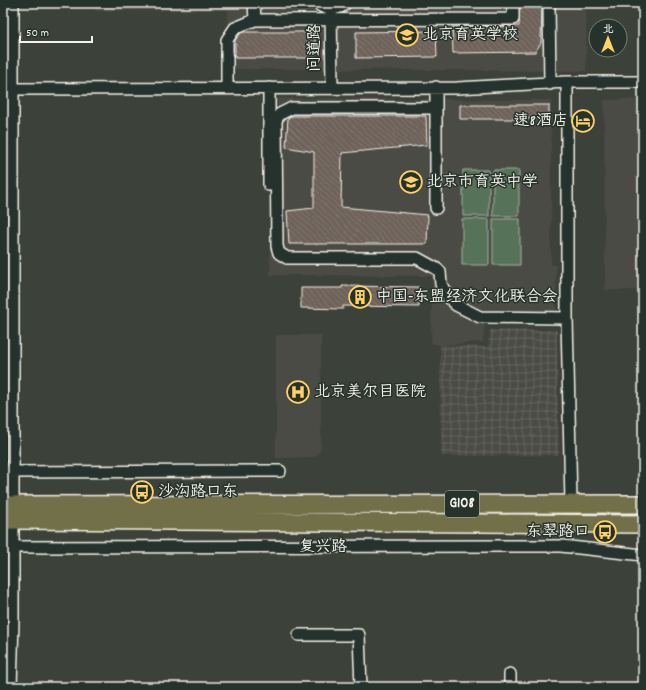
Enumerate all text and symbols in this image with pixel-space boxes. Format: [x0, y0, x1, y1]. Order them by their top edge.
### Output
scale bar [20, 18, 92, 44]
north arrow [588, 18, 628, 58]
school or university icon: 北京育英学校 [394, 22, 420, 48]
text: 北 [603, 22, 614, 38]
street label: 问道路 [304, 24, 327, 72]
place label: 北京育英学校 [422, 24, 518, 47]
text: 50 m [26, 25, 49, 42]
hotel icon: 速8酒店 [570, 108, 596, 134]
place label: 速8酒店 [514, 110, 568, 133]
school or university icon: 北京市育英中学 [398, 169, 424, 195]
place label: 北京市育英中学 [426, 171, 538, 194]
building icon: 中国-东盟经济文化联合会 [347, 284, 373, 310]
place label: 中国-东盟经济文化联合会 [376, 286, 557, 309]
hospital icon: 北京美尔目医院 [285, 379, 311, 405]
place label: 北京美尔目医院 [314, 381, 426, 404]
bus stop icon: 沙沟路口东 [129, 479, 155, 505]
place label: 沙沟路口东 [158, 481, 238, 504]
road number: G108 [445, 491, 479, 517]
bus stop icon: 东翠路口 [592, 519, 618, 545]
place label: 东翠路口 [526, 521, 590, 544]
street label: 复兴路 [299, 536, 347, 559]

